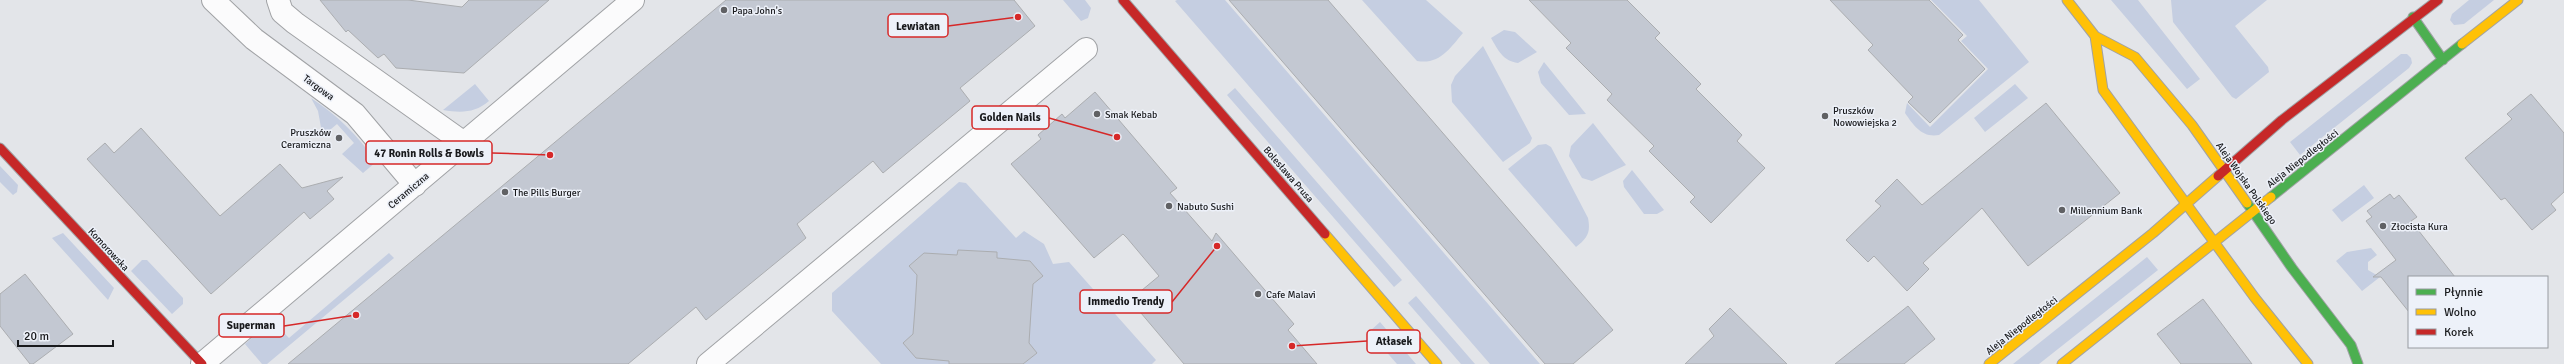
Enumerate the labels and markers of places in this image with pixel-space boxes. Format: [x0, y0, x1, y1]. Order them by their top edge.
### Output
marker: Papa John's [719, 5, 729, 15]
place label: Papa John's [732, 5, 783, 17]
callout: Lewiatan [888, 14, 948, 37]
place label: Pruszków Nowowiejska 2 [1833, 105, 1897, 129]
callout: Golden Nails [972, 106, 1049, 129]
marker: Smak Kebab [1092, 109, 1102, 119]
place label: Smak Kebab [1105, 109, 1157, 121]
marker: Pruszków Nowowiejska 2 [1820, 111, 1830, 121]
place label: Pruszków Ceramiczna [281, 127, 332, 151]
marker: Pruszków Ceramiczna [334, 133, 344, 143]
callout: 47 Ronin Rolls & Bowls [366, 141, 492, 164]
marker: The Pills Burger [500, 187, 510, 197]
place label: The Pills Burger [513, 187, 581, 199]
marker: Nabuto Sushi [1164, 201, 1174, 211]
place label: Nabuto Sushi [1177, 201, 1234, 213]
marker: Millennium Bank [2057, 205, 2067, 215]
place label: Millennium Bank [2070, 205, 2142, 217]
marker: Złocista Kura [2378, 221, 2388, 231]
place label: Złocista Kura [2391, 221, 2448, 233]
marker: Cafe Malavi [1253, 289, 1263, 299]
place label: Cafe Malavi [1266, 289, 1316, 301]
callout: Immedio Trendy [1080, 290, 1172, 313]
callout: Superman [219, 314, 284, 337]
callout: Atłasek [1367, 330, 1420, 353]

